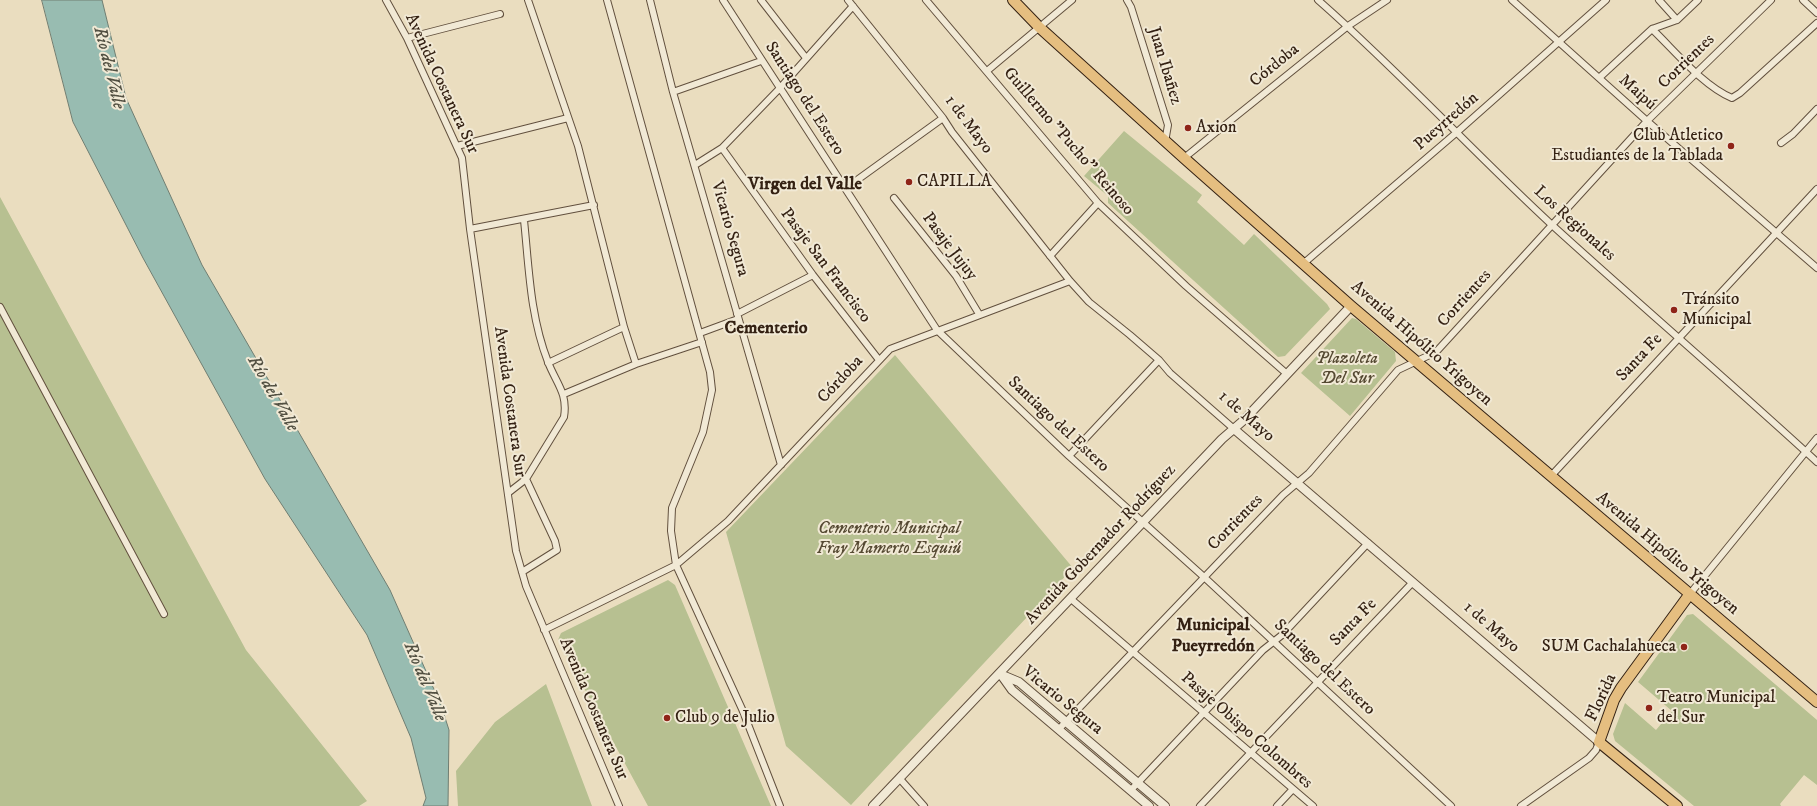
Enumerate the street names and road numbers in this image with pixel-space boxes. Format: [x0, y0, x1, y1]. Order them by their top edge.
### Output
street label: Avenida Costanera Sur [400, 11, 482, 157]
street label: Juan Ibañez [1143, 25, 1185, 107]
street label: Corrientes [1655, 30, 1719, 94]
street label: Santiago del Estero [760, 38, 848, 160]
street label: Córdoba [1246, 40, 1304, 92]
street label: Guillermo "Pucho" Reinoso [998, 64, 1138, 220]
street label: Maipú [1614, 71, 1660, 115]
street label: Pueyrredón [1411, 89, 1483, 155]
street label: 1 de Mayo [939, 92, 997, 158]
street label: Vicario Segura [706, 179, 752, 279]
street label: Los Regionales [1529, 182, 1619, 266]
street label: Pasaje San Francisco [775, 205, 875, 327]
street label: Pasaje Jujuy [917, 209, 981, 285]
street label: Corrientes [1434, 266, 1496, 332]
street label: Avenida Hipólito Yrigoyen [1346, 277, 1496, 411]
street label: Avenida Costanera Sur [488, 325, 530, 479]
street label: Santa Fe [1613, 330, 1667, 386]
street label: Córdoba [814, 352, 868, 408]
street label: Santiago del Estero [1003, 373, 1113, 477]
street label: 1 de Mayo [1214, 387, 1278, 447]
street label: Avenida Gobernador Rodríguez [1021, 461, 1181, 629]
street label: Avenida Hipólito Yrigoyen [1591, 488, 1743, 620]
street label: Corrientes [1204, 491, 1268, 555]
street label: Santa Fe [1326, 595, 1382, 651]
street label: 1 de Mayo [1459, 598, 1523, 658]
street label: Santiago del Estero [1269, 616, 1379, 720]
street label: Avenida Costanera Sur [554, 635, 632, 783]
street label: Vicario Segura [1017, 662, 1107, 740]
street label: Pasaje Obispo Colombres [1176, 668, 1316, 794]
street label: Florida [1582, 671, 1622, 725]

